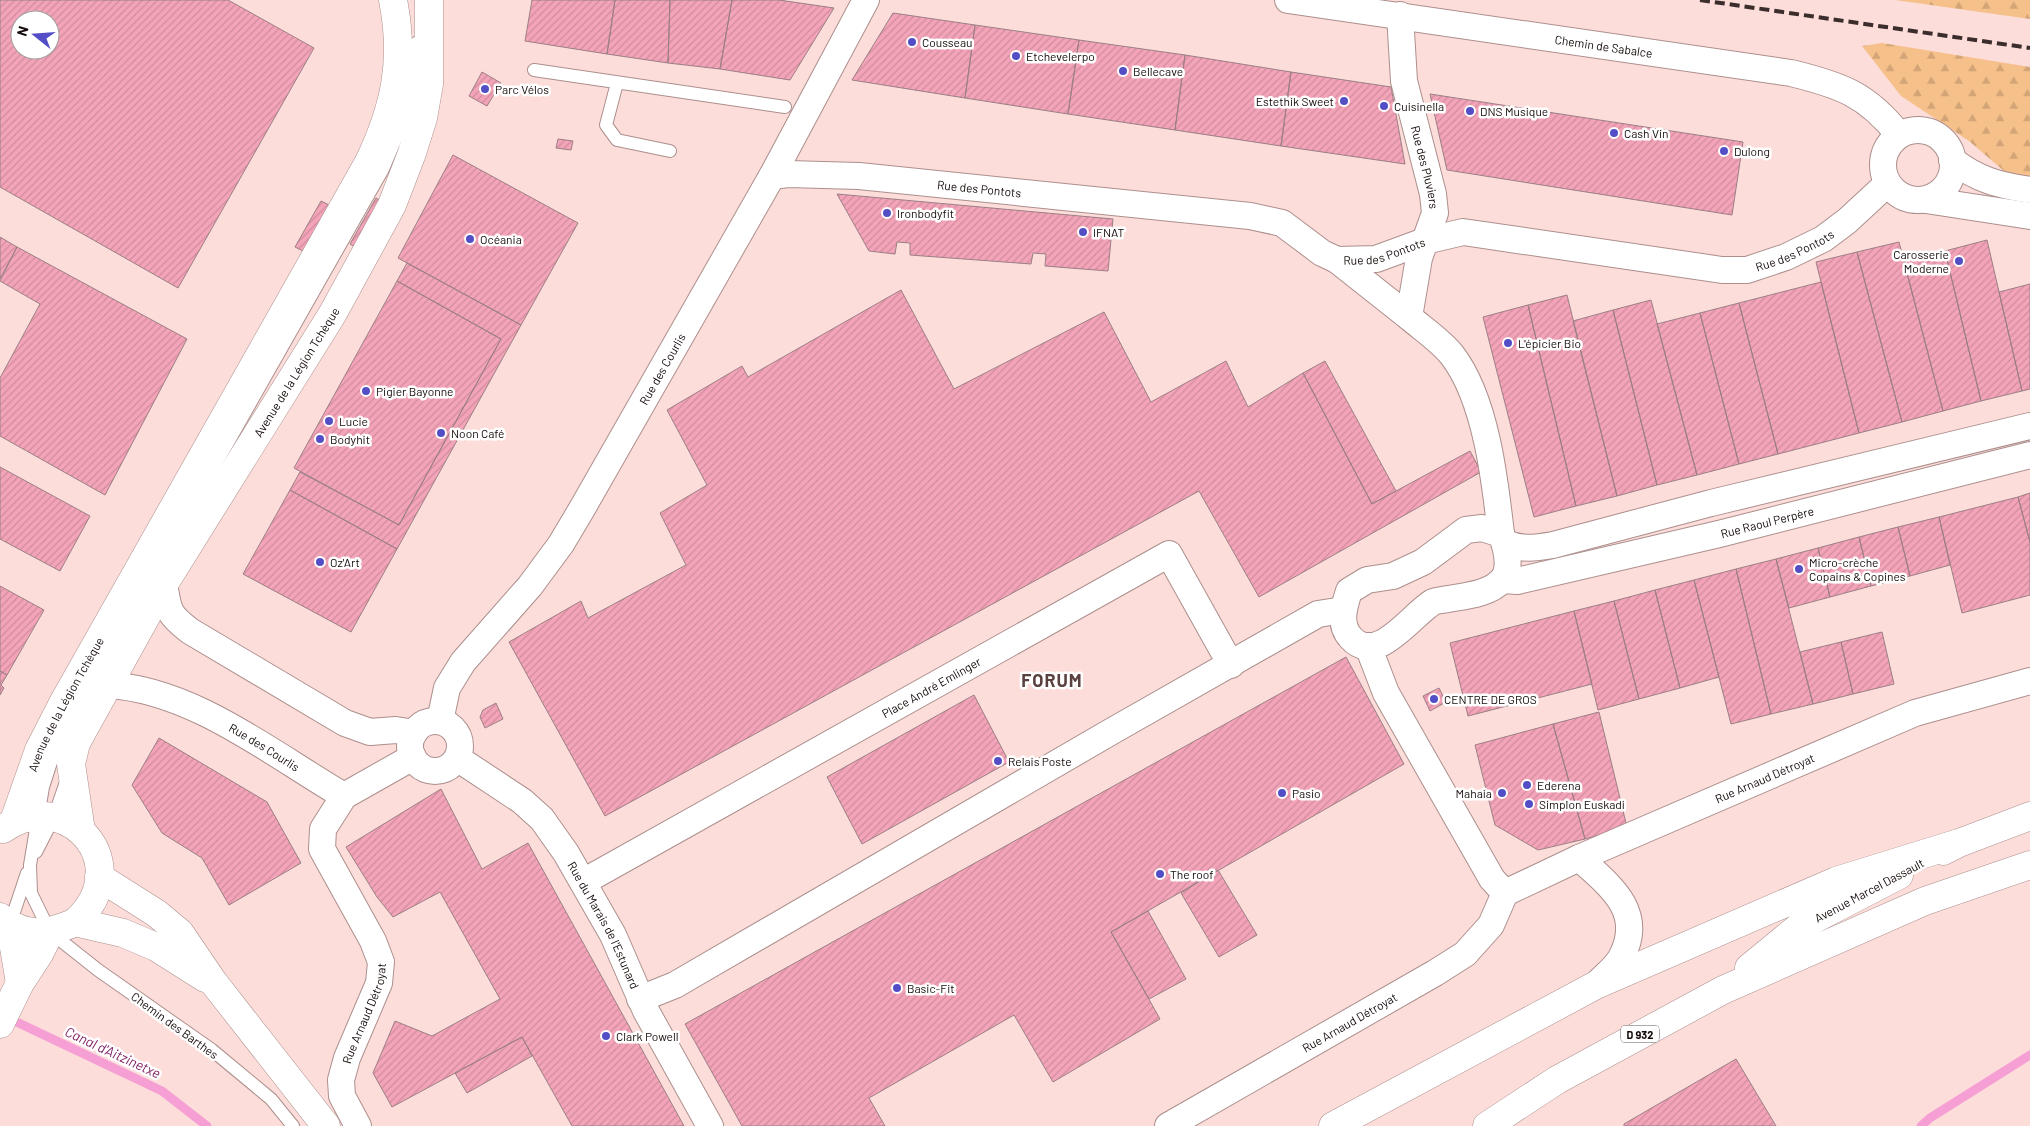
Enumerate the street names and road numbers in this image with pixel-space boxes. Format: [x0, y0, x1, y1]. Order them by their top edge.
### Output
street label: Chemin de Sabalce [1554, 32, 1653, 60]
street label: Rue des Pluviers [1409, 124, 1442, 210]
street label: Rue des Pontots [937, 177, 1022, 200]
street label: Rue des Pontots [1754, 226, 1836, 274]
street label: Rue des Pontots [1343, 235, 1427, 267]
street label: Avenue de la Légion Tchèque [251, 305, 342, 439]
street label: Rue des Courlis [636, 330, 688, 407]
street label: Rue Raoul Perpère [1719, 503, 1815, 540]
street label: Avenue de la Légion Tchèque [25, 634, 106, 773]
street label: Place André Emlinger [879, 654, 984, 720]
street label: Rue des Courlis [227, 720, 302, 774]
street label: Rue Arnaud Détroyat [1713, 750, 1816, 806]
street label: Avenue Marcel Dassault [1812, 855, 1926, 925]
street label: Rue du Marais de l'Estunard [565, 859, 642, 991]
street label: Rue Arnaud Détroyat [339, 962, 388, 1065]
street label: Chemin des Barthes [129, 989, 221, 1061]
street label: Rue Arnaud Détroyat [1299, 989, 1399, 1055]
road number: D 932 [1621, 1026, 1659, 1042]

